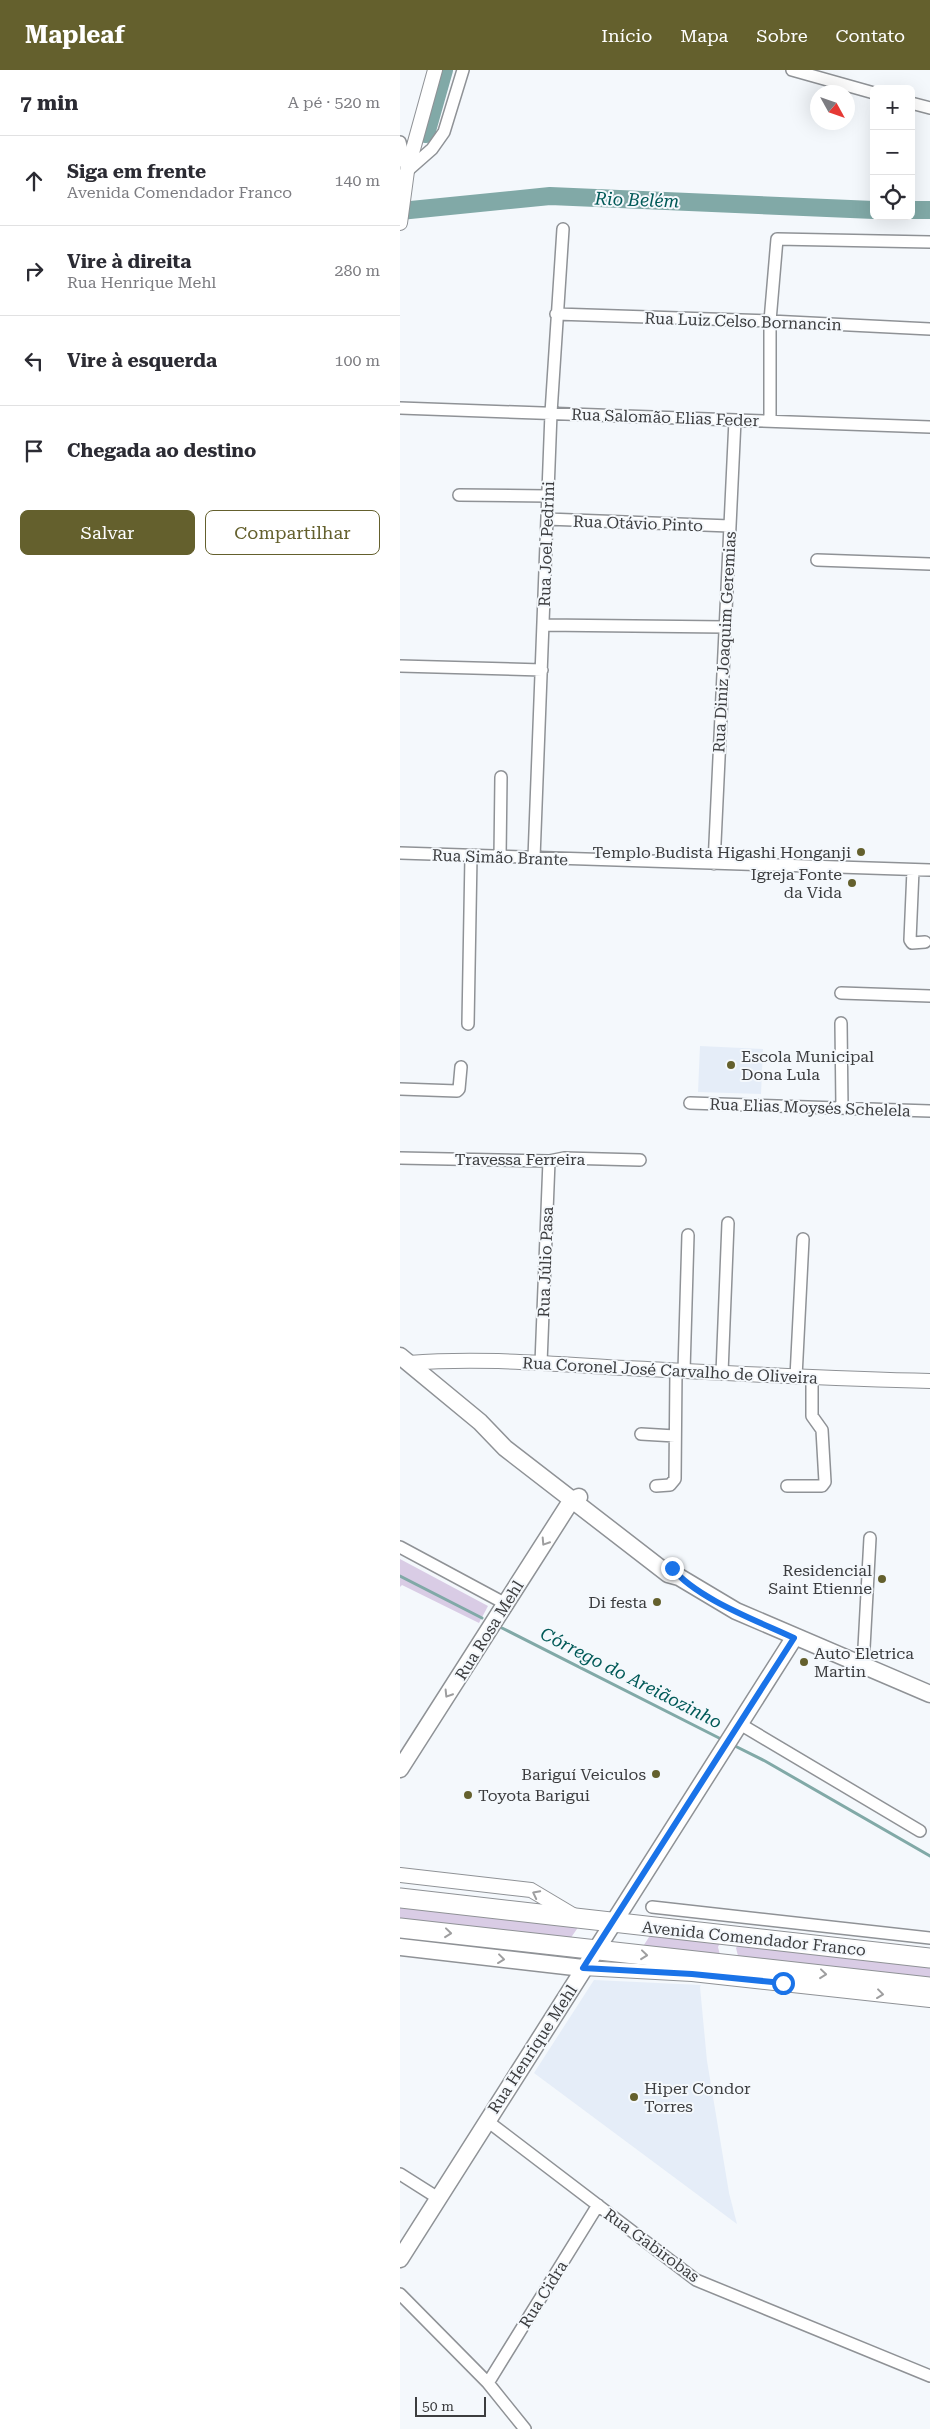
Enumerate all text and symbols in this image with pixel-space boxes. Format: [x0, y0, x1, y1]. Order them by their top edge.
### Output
text: Mapleaf [25, 21, 125, 49]
text: Início [601, 25, 652, 46]
text: Mapa [680, 25, 728, 46]
text: Sobre [756, 25, 808, 46]
text: Contato [836, 25, 905, 46]
north arrow [810, 85, 855, 130]
map controls [870, 85, 915, 220]
button: + [870, 85, 915, 130]
text: 7 min [20, 91, 78, 115]
text: A pé · 520 m [288, 93, 380, 112]
button: − [870, 130, 915, 175]
text: Siga em frente [67, 160, 206, 183]
icon: ahead [20, 167, 48, 195]
text: 140 m [334, 171, 380, 190]
button: locate [870, 175, 915, 220]
text: Avenida Comendador Franco [67, 183, 292, 202]
water label: Rio Belém [593, 187, 680, 211]
text: Vire à direita [67, 250, 191, 273]
icon: right [20, 257, 48, 285]
text: 280 m [334, 261, 380, 280]
text: Rua Henrique Mehl [67, 273, 216, 292]
street label: Rua Luiz Celso Bornancin [644, 309, 842, 334]
icon: left [20, 347, 48, 375]
text: Vire à esquerda [67, 349, 217, 372]
text: 100 m [334, 351, 380, 370]
street label: Rua Salomão Elias Feder [571, 405, 760, 430]
icon: arrive [20, 437, 48, 465]
text: Chegada ao destino [67, 439, 256, 462]
street label: Rua Joel Pedrini [535, 481, 558, 607]
button: Salvar [20, 510, 195, 555]
button: Compartilhar [205, 510, 380, 555]
street label: Rua Otávio Pinto [573, 512, 703, 535]
street label: Rua Diniz Joaquim Geremias [709, 531, 740, 753]
place label: Templo Budista Higashi Honganji [592, 843, 851, 862]
street label: Rua Simão Brante [432, 846, 569, 869]
marker: Templo Budista Higashi Honganji [855, 846, 867, 858]
place label: Igreja Fonte da Vida [751, 865, 842, 902]
marker: Igreja Fonte da Vida [846, 877, 858, 889]
place label: Escola Municipal Dona Lula [741, 1047, 874, 1084]
marker: Escola Municipal Dona Lula [725, 1059, 737, 1071]
street label: Rua Elias Moysés Schelela [709, 1094, 911, 1121]
street label: Travessa Ferreira [455, 1150, 586, 1169]
street label: Rua Júlio Pasa [534, 1206, 557, 1318]
street label: Rua Coronel José Carvalho de Oliveira [522, 1353, 818, 1388]
one-way arrow [542, 1536, 551, 1545]
route end [661, 1557, 684, 1580]
place label: Residencial Saint Etienne [768, 1561, 872, 1598]
marker: Residencial Saint Etienne [876, 1573, 888, 1585]
street label: Rua Rosa Mehl [451, 1577, 528, 1683]
place label: Di festa [588, 1593, 647, 1612]
marker: Di festa [651, 1596, 663, 1608]
water label: Córrego do Areiãozinho [537, 1623, 725, 1732]
place label: Auto Eletrica Martin [814, 1644, 914, 1681]
marker: Auto Eletrica Martin [798, 1656, 810, 1668]
one-way arrow [445, 1688, 455, 1697]
place label: Bariguí Veiculos [521, 1765, 646, 1784]
marker: Bariguí Veiculos [650, 1768, 662, 1780]
place label: Toyota Barigui [478, 1786, 590, 1805]
marker: Toyota Barigui [462, 1789, 474, 1801]
one-way arrow [532, 1890, 541, 1900]
street label: Avenida Comendador Franco [641, 1917, 867, 1960]
one-way arrow [445, 1927, 453, 1938]
one-way arrow [640, 1949, 648, 1960]
one-way arrow [497, 1953, 505, 1964]
one-way arrow [819, 1969, 827, 1980]
route start [772, 1972, 795, 1995]
street label: Rua Henrique Mehl [484, 1981, 581, 2117]
one-way arrow [876, 1988, 884, 1999]
place label: Hiper Condor Torres [644, 2079, 751, 2116]
marker: Hiper Condor Torres [628, 2091, 640, 2103]
street label: Rua Gabirobas [600, 2205, 703, 2287]
street label: Rua Cidra [515, 2257, 572, 2331]
scale bar [415, 2394, 486, 2417]
text: 50 m [422, 2398, 454, 2414]

